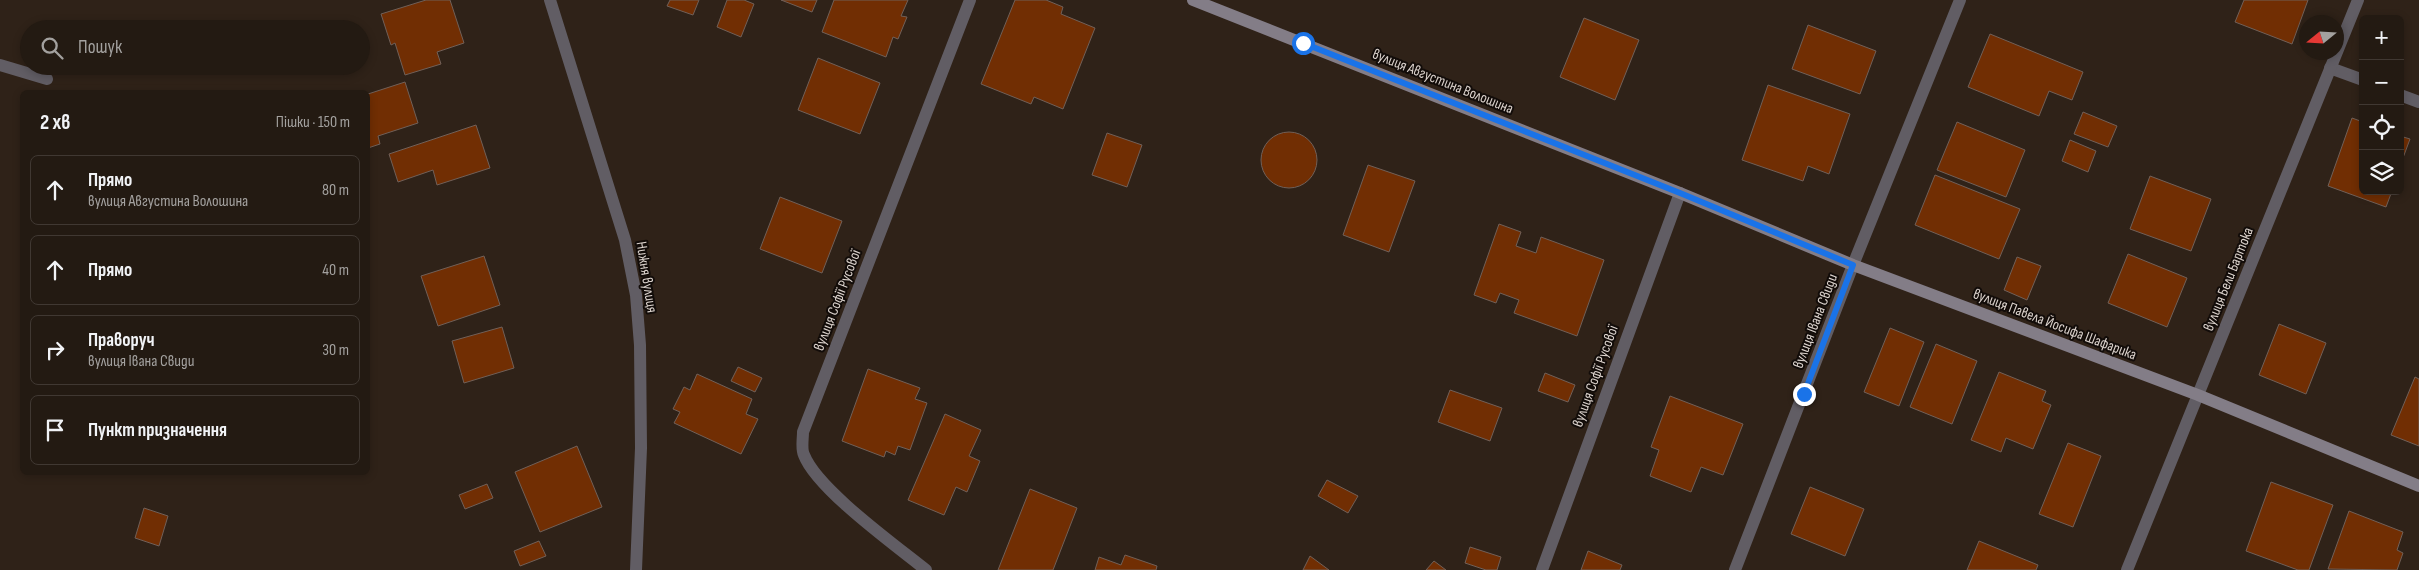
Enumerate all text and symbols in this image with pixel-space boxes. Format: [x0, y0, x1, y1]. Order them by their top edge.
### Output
north arrow [2299, 15, 2344, 60]
map controls [2359, 15, 2404, 195]
button: + [2359, 15, 2404, 60]
search box [20, 20, 370, 75]
route start [1292, 32, 1315, 55]
icon: search [38, 34, 66, 62]
text: Пошук [78, 36, 122, 59]
street label: вулиця Августина Волошина [1370, 45, 1516, 118]
button: − [2359, 60, 2404, 105]
button: locate [2359, 105, 2404, 150]
text: 2 хв [40, 110, 70, 135]
text: Пішки · 150 m [276, 113, 350, 132]
button: layers [2359, 150, 2404, 195]
text: Прямо [88, 169, 132, 192]
icon: ahead [41, 176, 69, 204]
text: 80 m [322, 181, 349, 200]
text: вулиця Августина Волошина [88, 192, 248, 211]
street label: вулиця Бели Бартока [2199, 224, 2258, 334]
street label: Нижня вулиця [631, 240, 662, 314]
street label: вулиця Софії Русової [809, 246, 866, 353]
icon: ahead [41, 256, 69, 284]
text: Прямо [88, 259, 132, 282]
text: 40 m [322, 261, 349, 280]
street label: вулиця Івана Свиди [1789, 271, 1842, 371]
street label: вулиця Павела Йосифа Шафарика [1970, 285, 2139, 364]
street label: вулиця Софії Русової [1568, 322, 1623, 430]
text: Праворуч [88, 329, 155, 352]
icon: right [41, 336, 69, 364]
text: 30 m [322, 341, 349, 360]
text: вулиця Івана Свиди [88, 352, 194, 371]
route end [1793, 383, 1816, 406]
icon: arrive [41, 416, 69, 444]
text: Пункт призначення [88, 419, 227, 442]

